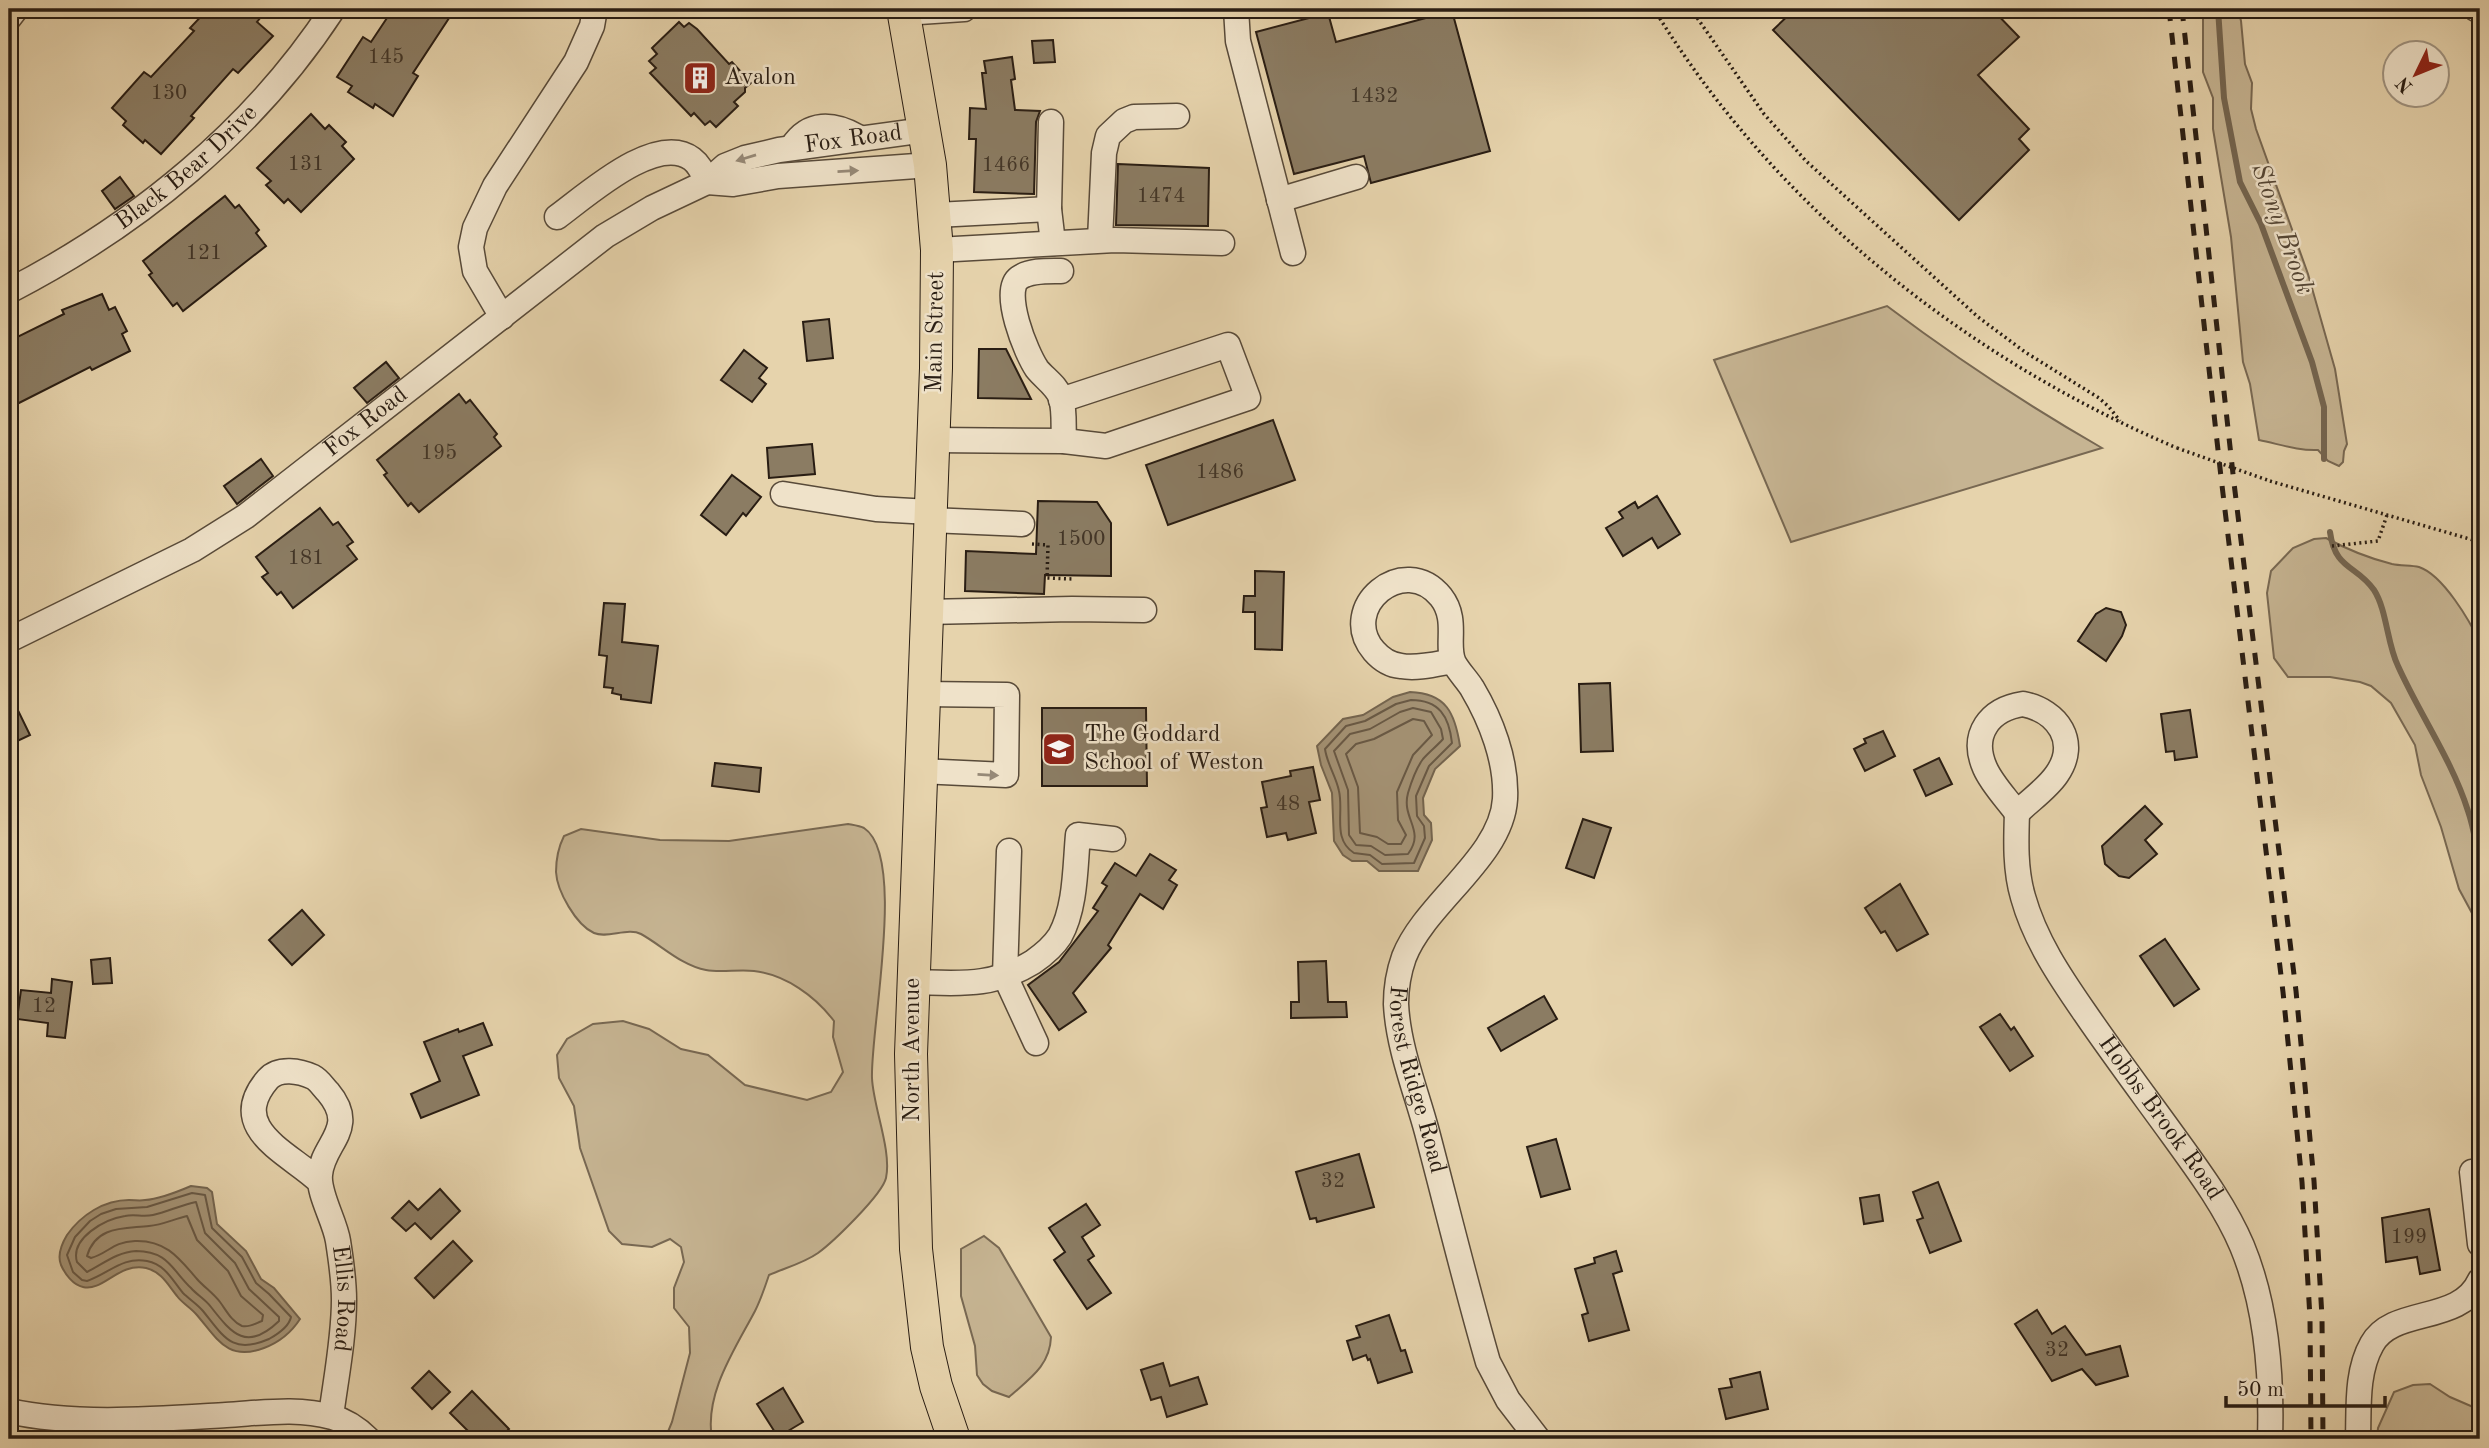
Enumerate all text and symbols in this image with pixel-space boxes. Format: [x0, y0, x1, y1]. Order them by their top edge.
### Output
north arrow [2380, 38, 2450, 108]
house number: 145 [368, 47, 404, 68]
building icon: Avalon [681, 59, 719, 97]
place label: Avalon [724, 66, 796, 90]
text: N [2393, 72, 2417, 96]
house number: 130 [151, 83, 187, 104]
house number: 1432 [1350, 86, 1398, 107]
street label: Black Bear Drive [112, 101, 262, 235]
street label: Fox Road [803, 121, 904, 158]
one-way arrow [735, 153, 756, 164]
house number: 131 [288, 154, 324, 175]
house number: 1466 [982, 155, 1030, 176]
water label: Stony Brook [2246, 160, 2318, 298]
one-way arrow [837, 165, 859, 176]
house number: 1474 [1137, 186, 1185, 207]
house number: 121 [186, 243, 222, 264]
street label: Main Street [923, 271, 949, 393]
street label: Fox Road [320, 383, 412, 462]
house number: 195 [421, 443, 457, 464]
house number: 1486 [1196, 462, 1244, 483]
house number: 1500 [1057, 529, 1105, 550]
house number: 181 [288, 548, 324, 569]
place label: The Goddard School of Weston [1084, 723, 1264, 775]
school or university icon: The Goddard School of Weston [1040, 730, 1078, 768]
one-way arrow [978, 769, 1000, 780]
house number: 48 [1276, 794, 1300, 815]
street label: North Avenue [901, 978, 925, 1122]
street label: Forest Ridge Road [1384, 984, 1449, 1176]
house number: 12 [32, 996, 56, 1017]
street label: Hobbs Brook Road [2093, 1032, 2227, 1205]
house number: 32 [1321, 1171, 1345, 1192]
house number: 199 [2391, 1227, 2427, 1248]
street label: Ellis Road [327, 1244, 356, 1353]
house number: 32 [2045, 1340, 2069, 1361]
scale bar [2226, 1364, 2386, 1408]
text: 50 m [2237, 1380, 2284, 1401]

